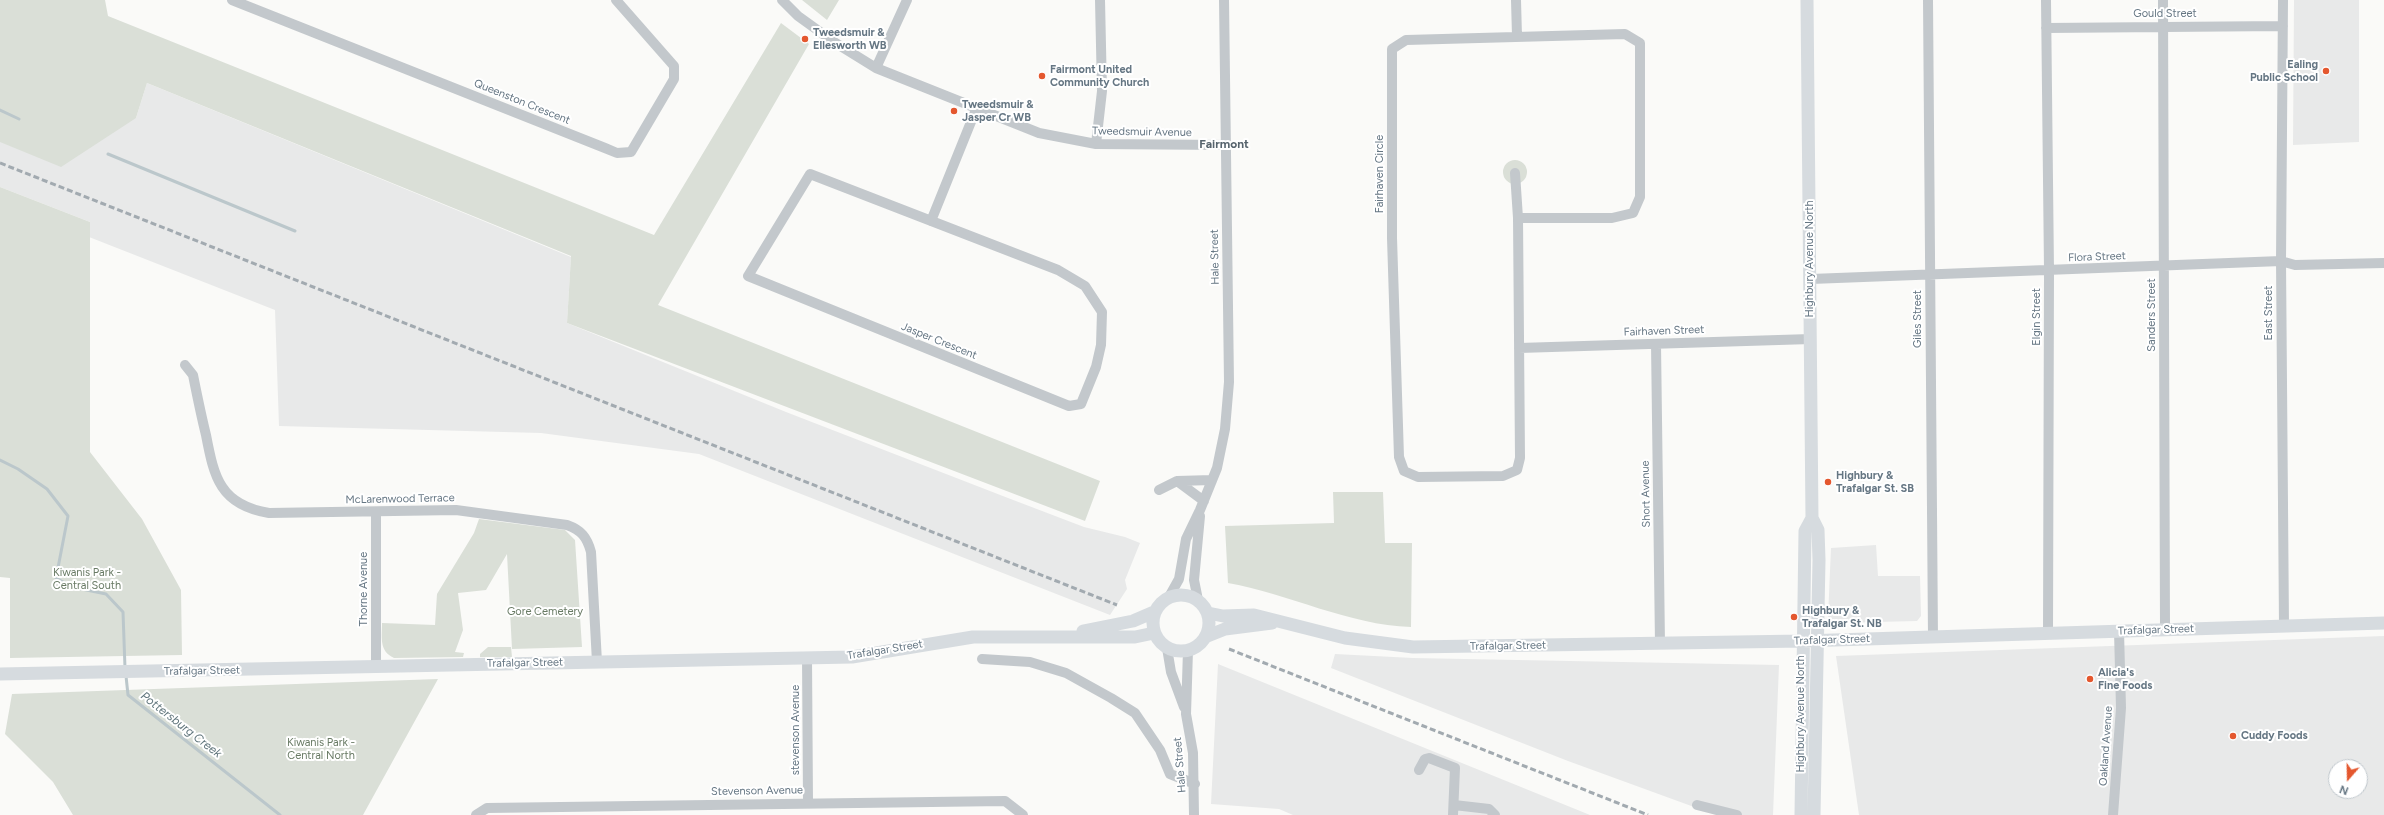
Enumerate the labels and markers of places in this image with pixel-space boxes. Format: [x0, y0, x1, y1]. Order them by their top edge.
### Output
place label: Tweedsmuir & Ellesworth WB [813, 26, 887, 52]
marker: Tweedsmuir & Ellesworth WB [800, 34, 810, 44]
place label: Ealing Public School [2250, 58, 2318, 84]
place label: Fairmont United Community Church [1050, 63, 1149, 89]
marker: Ealing Public School [2321, 66, 2331, 76]
marker: Fairmont United Community Church [1037, 71, 1047, 81]
place label: Tweedsmuir & Jasper Cr WB [962, 98, 1033, 124]
marker: Tweedsmuir & Jasper Cr WB [949, 106, 959, 116]
place label: Highbury & Trafalgar St. SB [1836, 469, 1914, 495]
marker: Highbury & Trafalgar St. SB [1823, 477, 1833, 487]
place label: Highbury & Trafalgar St. NB [1802, 604, 1882, 630]
marker: Highbury & Trafalgar St. NB [1789, 612, 1799, 622]
place label: Alicia's Fine Foods [2098, 666, 2152, 692]
marker: Alicia's Fine Foods [2085, 674, 2095, 684]
place label: Cuddy Foods [2241, 729, 2308, 743]
marker: Cuddy Foods [2228, 731, 2238, 741]

